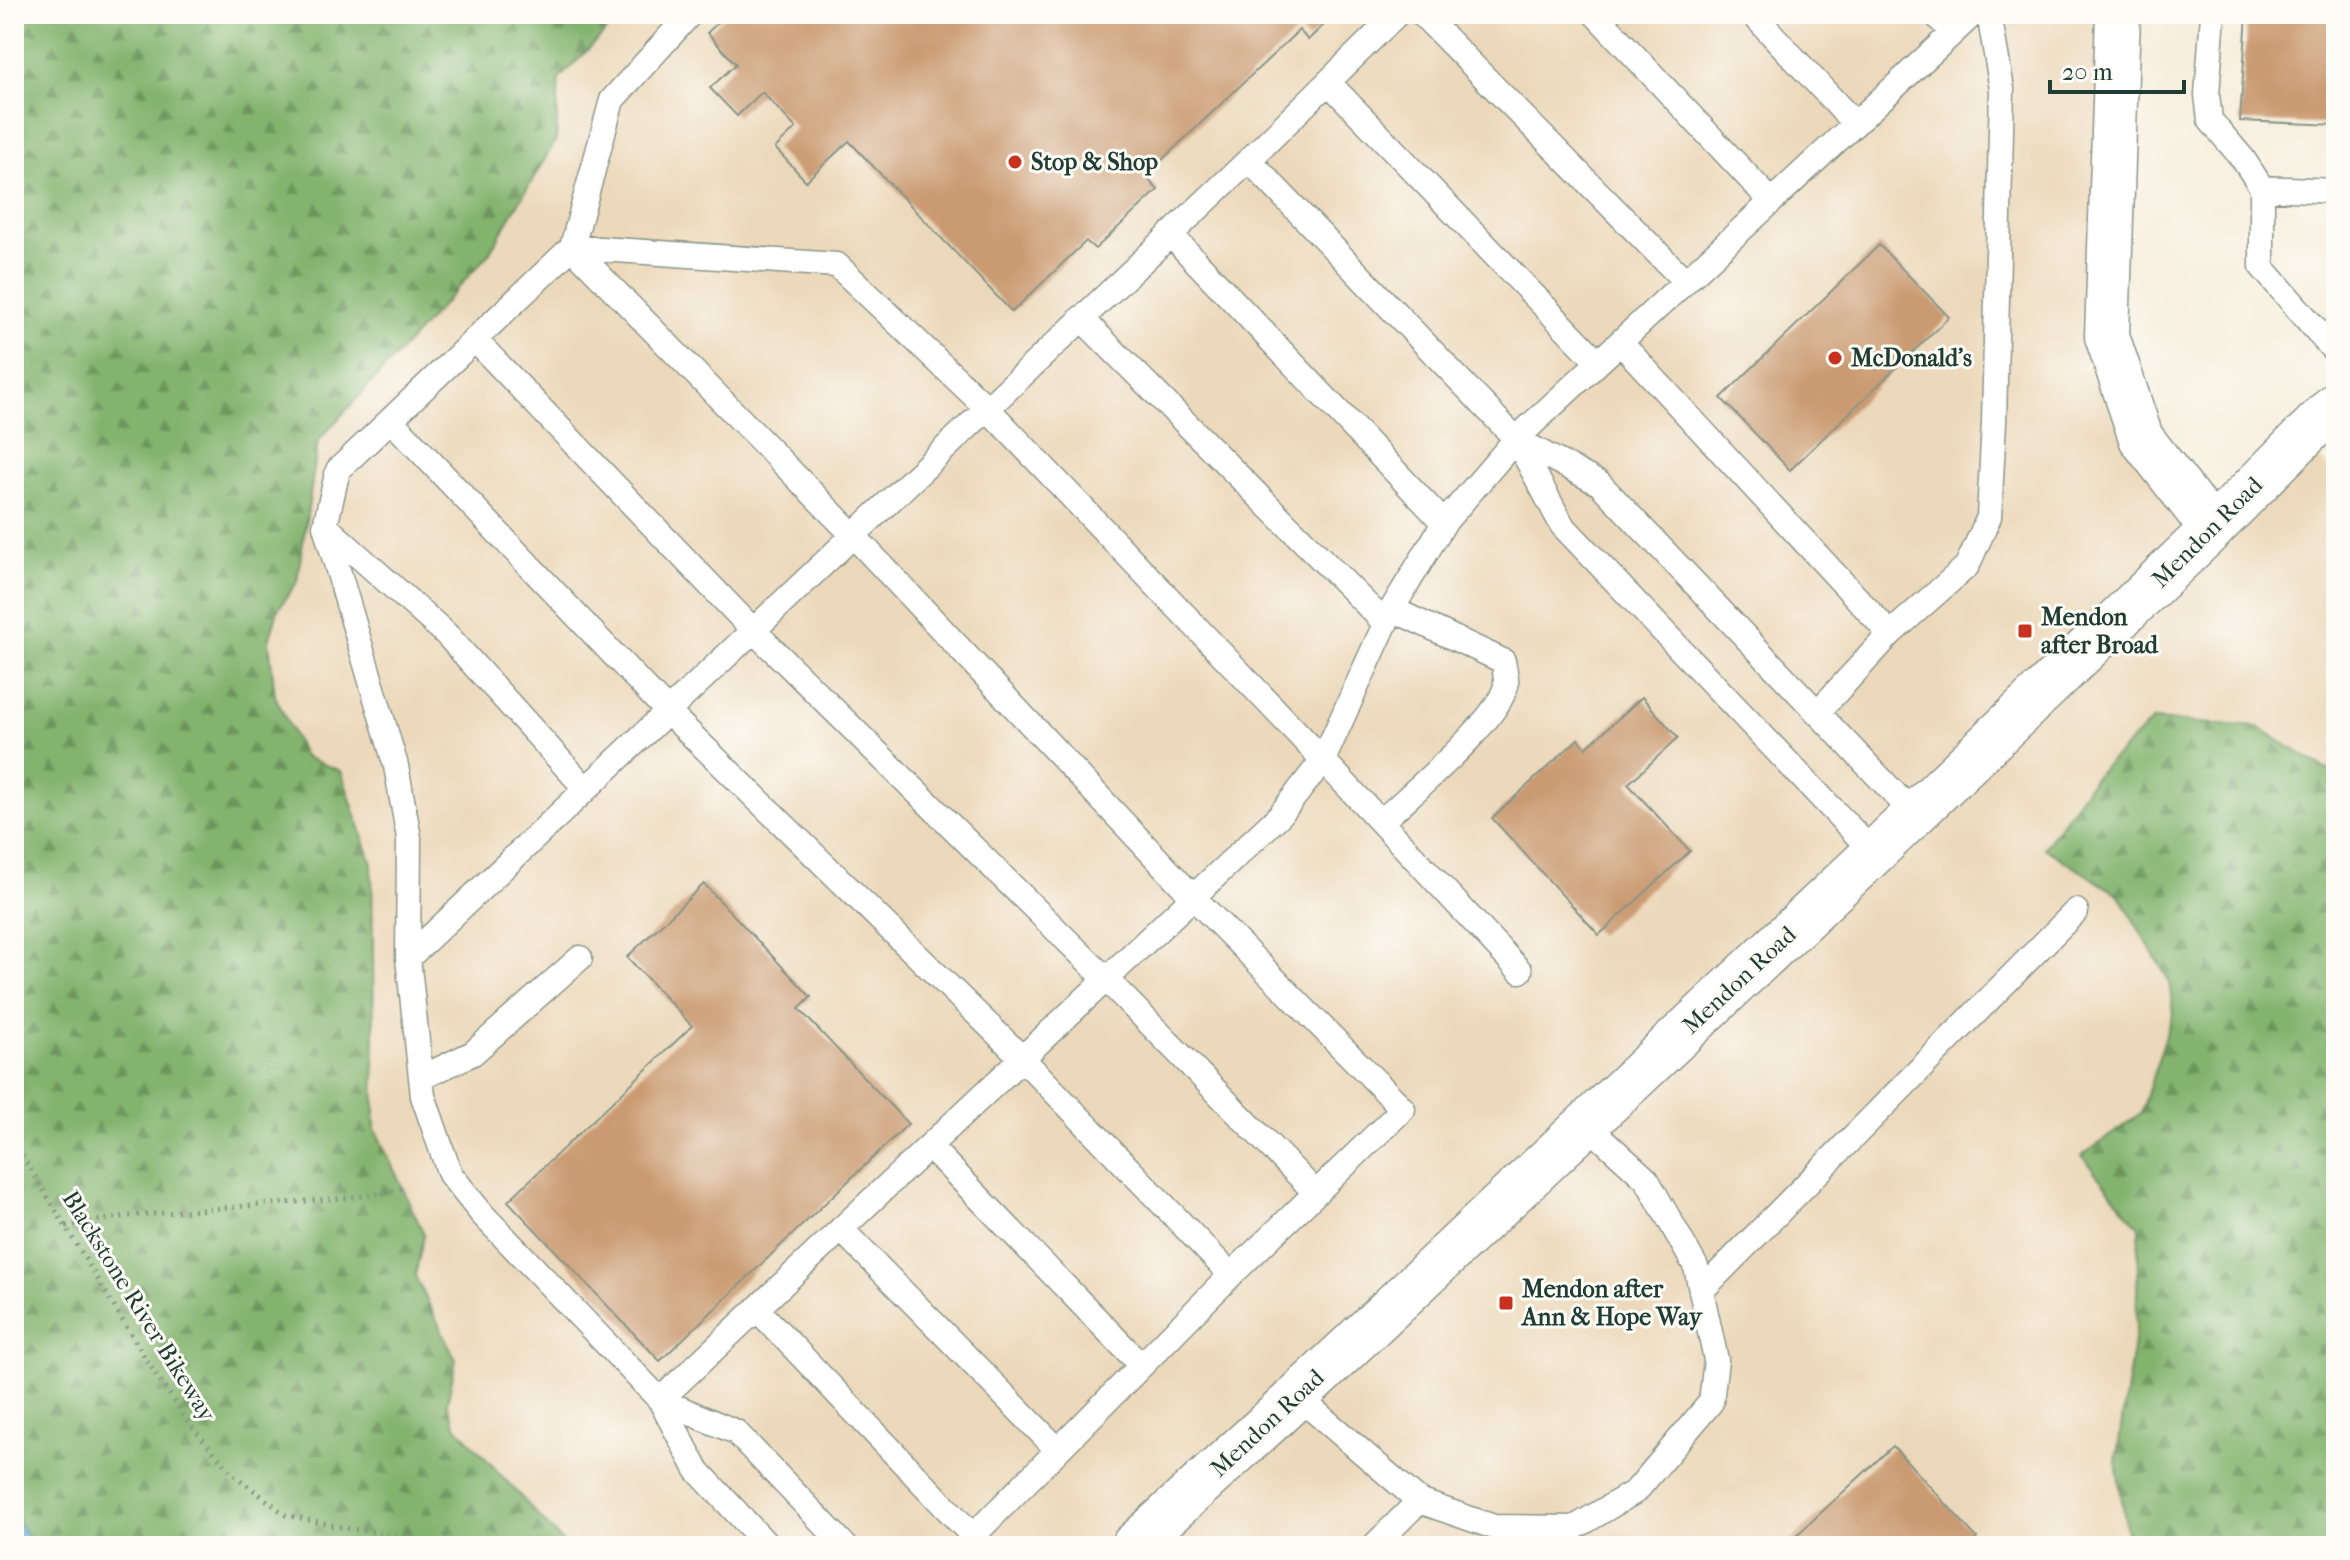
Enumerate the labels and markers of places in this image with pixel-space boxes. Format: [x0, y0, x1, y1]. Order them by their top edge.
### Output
place label: Stop & Shop [1031, 148, 1158, 176]
marker: Stop & Shop [1006, 153, 1024, 171]
place label: McDonald's [1851, 344, 1972, 372]
marker: McDonald's [1826, 349, 1844, 367]
place label: Mendon after Broad [2041, 603, 2159, 659]
marker: Mendon after Broad [2016, 622, 2034, 640]
place label: Mendon after Ann & Hope Way [1520, 1275, 1703, 1331]
marker: Mendon after Ann & Hope Way [1497, 1294, 1515, 1312]

